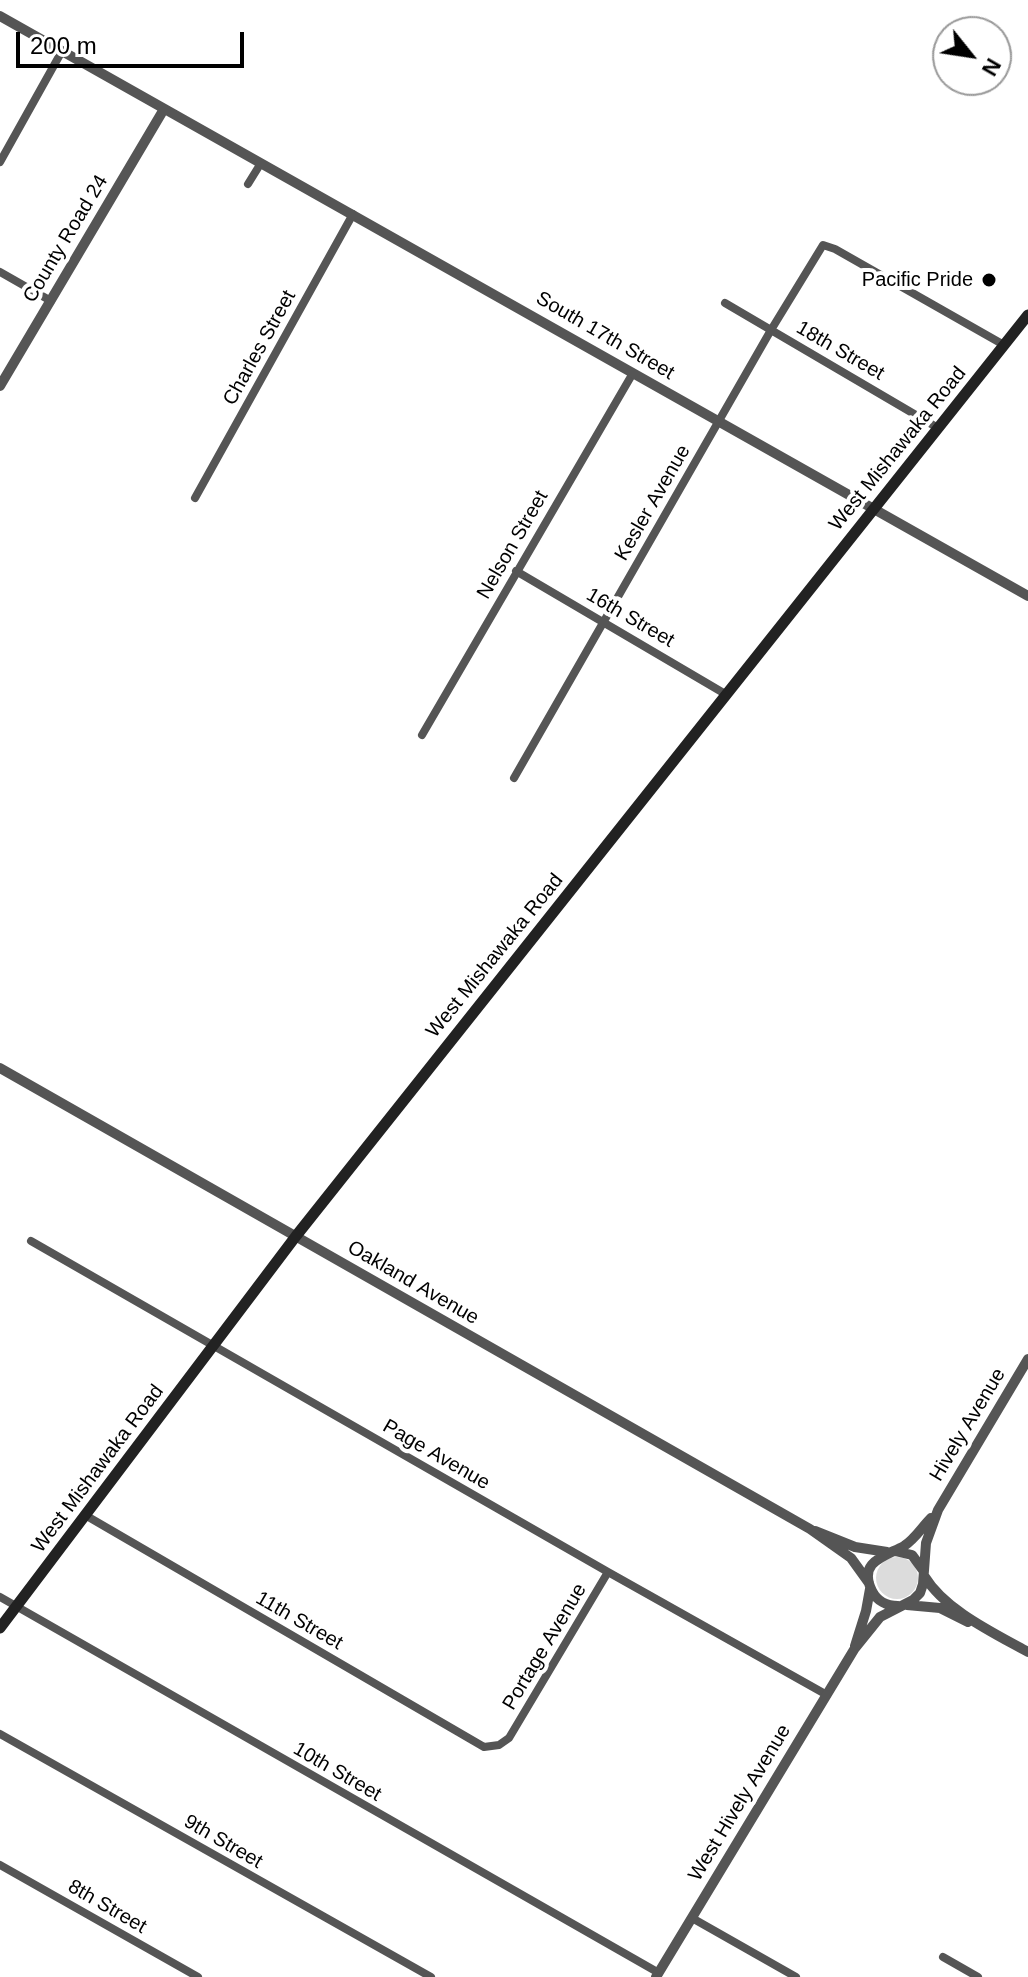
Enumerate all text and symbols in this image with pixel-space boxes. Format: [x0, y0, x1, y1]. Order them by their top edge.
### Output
scale bar [20, 16, 248, 66]
north arrow [932, 16, 1012, 96]
text: 200 m [30, 32, 97, 59]
text: N [977, 54, 1006, 80]
street label: County Road 24 [18, 171, 114, 307]
place label: Pacific Pride [862, 268, 973, 292]
marker: Pacific Pride [980, 271, 998, 289]
street label: Charles Street [219, 286, 301, 410]
street label: South 17th Street [532, 287, 678, 385]
street label: 18th Street [792, 316, 888, 386]
street label: West Mishawaka Road [824, 362, 972, 536]
street label: Kesler Avenue [610, 441, 696, 565]
street label: Nelson Street [472, 487, 554, 603]
street label: 16th Street [582, 583, 678, 653]
street label: West Mishawaka Road [421, 869, 569, 1043]
street label: Oakland Avenue [343, 1236, 483, 1330]
street label: Hively Avenue [925, 1364, 1011, 1486]
street label: West Mishawaka Road [27, 1380, 169, 1558]
street label: Page Avenue [378, 1415, 494, 1495]
street label: Portage Avenue [498, 1579, 592, 1715]
street label: 11th Street [251, 1587, 347, 1655]
street label: West Hively Avenue [684, 1720, 796, 1886]
street label: 10th Street [289, 1737, 385, 1807]
street label: 9th Street [179, 1810, 267, 1874]
street label: 8th Street [63, 1875, 151, 1939]

